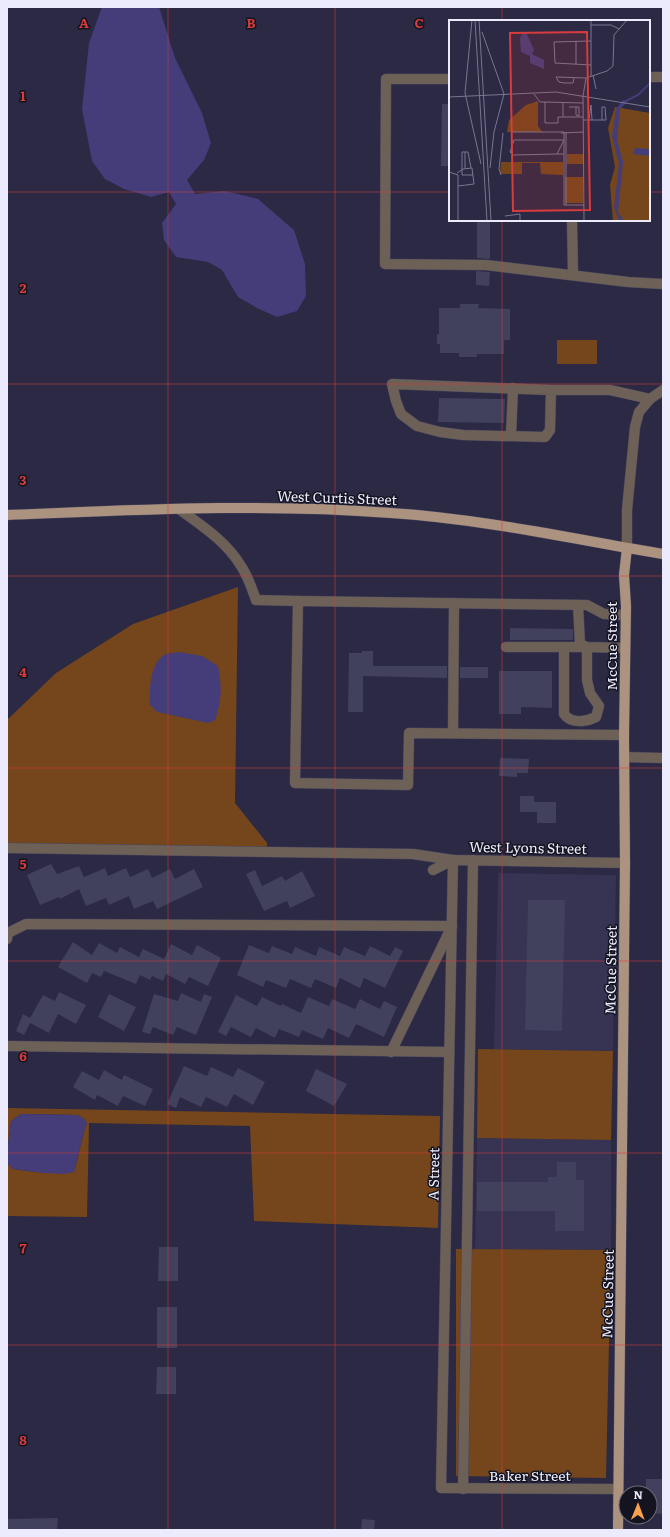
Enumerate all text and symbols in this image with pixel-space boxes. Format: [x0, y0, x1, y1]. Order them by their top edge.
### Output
text: A [79, 13, 89, 32]
text: B [247, 13, 256, 32]
text: C [414, 13, 424, 32]
inset map [449, 20, 650, 221]
text: 1 [20, 86, 26, 105]
text: 2 [20, 278, 27, 297]
text: 3 [19, 470, 27, 489]
street label: West Curtis Street [277, 485, 398, 509]
street label: McCue Street [601, 601, 621, 691]
text: 4 [19, 662, 27, 681]
street label: West Lyons Street [469, 836, 587, 858]
text: 5 [19, 854, 27, 873]
street label: McCue Street [599, 925, 621, 1015]
text: 6 [19, 1046, 27, 1065]
street label: A Street [423, 1147, 443, 1201]
text: 7 [19, 1238, 27, 1257]
street label: McCue Street [596, 1249, 618, 1339]
text: 8 [19, 1430, 27, 1449]
street label: Baker Street [489, 1465, 571, 1485]
north arrow [618, 1485, 658, 1525]
text: N [633, 1486, 643, 1502]

